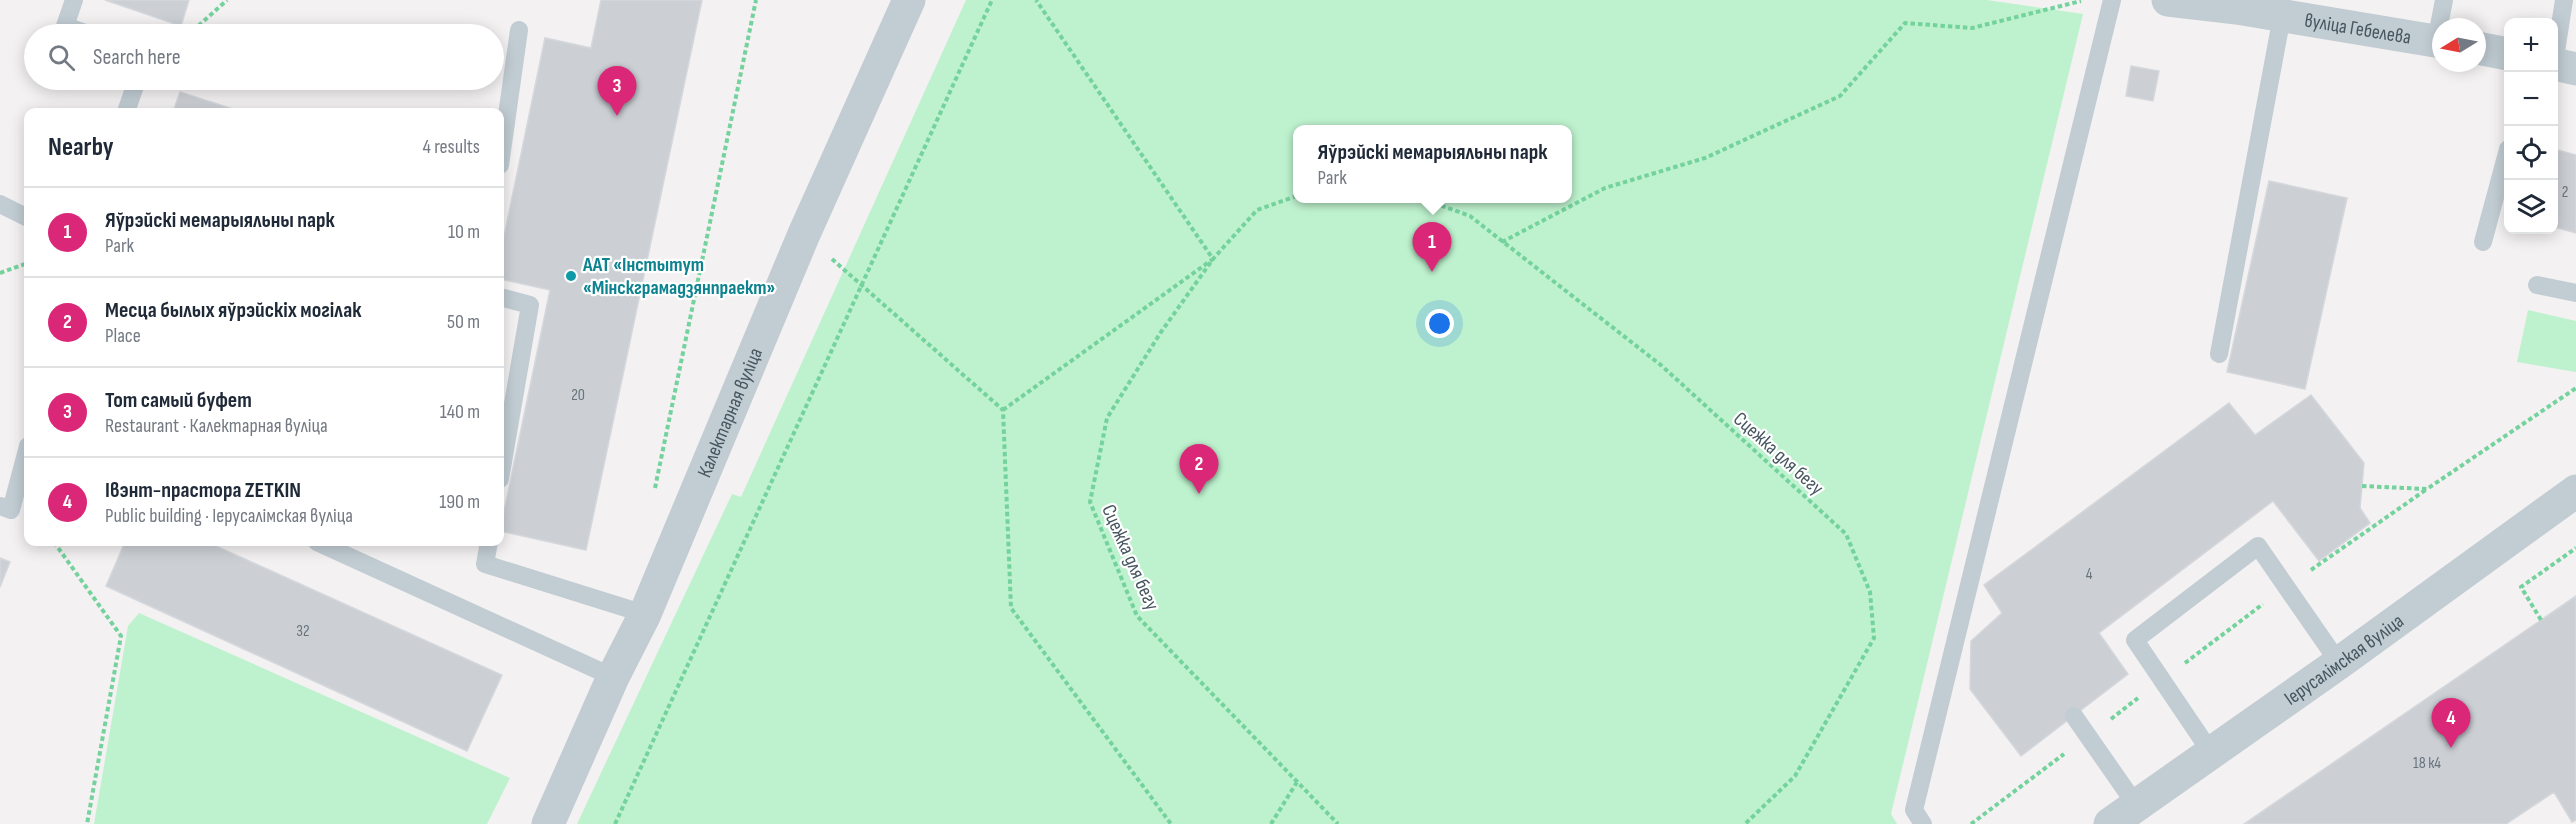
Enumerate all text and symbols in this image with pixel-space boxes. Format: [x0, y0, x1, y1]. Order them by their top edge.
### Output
street label: вуліца Гебелева [2303, 8, 2413, 50]
north arrow [2432, 18, 2486, 72]
map controls [2504, 18, 2558, 234]
button: + [2504, 18, 2558, 72]
search box [24, 24, 504, 90]
icon: search [45, 41, 78, 74]
text: Search here [93, 44, 180, 71]
pin: 3 [598, 66, 636, 116]
button: − [2504, 72, 2558, 126]
popup [1293, 125, 1572, 203]
button: locate [2504, 126, 2558, 180]
text: Nearby [48, 132, 114, 163]
text: 4 results [423, 135, 480, 159]
text: Яўрэйскі мемарыяльны парк [1318, 139, 1547, 166]
text: Park [1318, 166, 1347, 190]
button: layers [2504, 180, 2558, 234]
house number: 2 [2562, 183, 2568, 202]
text: Яўрэйскі мемарыяльны парк [105, 207, 335, 234]
text: 1 [64, 220, 71, 244]
text: 10 m [448, 220, 480, 244]
pin: 1 [1412, 222, 1452, 272]
text: Park [105, 234, 134, 258]
place label: ААТ «Інстытут «Мінскграмадзянпраект» [582, 253, 776, 300]
marker: ААТ «Інстытут «Мінскграмадзянпраект» [564, 269, 578, 283]
text: Месца былых яўрэйскіх могілак [105, 297, 361, 324]
your location [1425, 309, 1454, 338]
text: 2 [63, 310, 72, 334]
text: 50 m [447, 310, 480, 334]
text: Place [105, 324, 141, 348]
street label: Калектарная вуліца [693, 344, 768, 481]
house number: 20 [571, 386, 585, 405]
text: Тот самый буфет [105, 387, 252, 414]
text: 3 [63, 400, 72, 424]
text: 140 m [440, 400, 480, 424]
street label: Сцежка для бегу [1728, 407, 1829, 501]
text: Restaurant · Калектарная вуліца [105, 414, 328, 438]
pin: 2 [1180, 444, 1218, 494]
text: Івэнт-прастора ZETKIN [105, 477, 301, 504]
text: 4 [63, 490, 72, 514]
text: 190 m [439, 490, 480, 514]
street label: Сцежка для бегу [1096, 501, 1164, 614]
text: Public building · Іерусалімская вуліца [105, 504, 353, 528]
house number: 4 [2086, 565, 2093, 584]
street label: Іерусалімская вуліца [2280, 609, 2409, 711]
house number: 32 [296, 622, 310, 641]
pin: 4 [2432, 698, 2470, 748]
house number: 18 к4 [2413, 754, 2441, 773]

